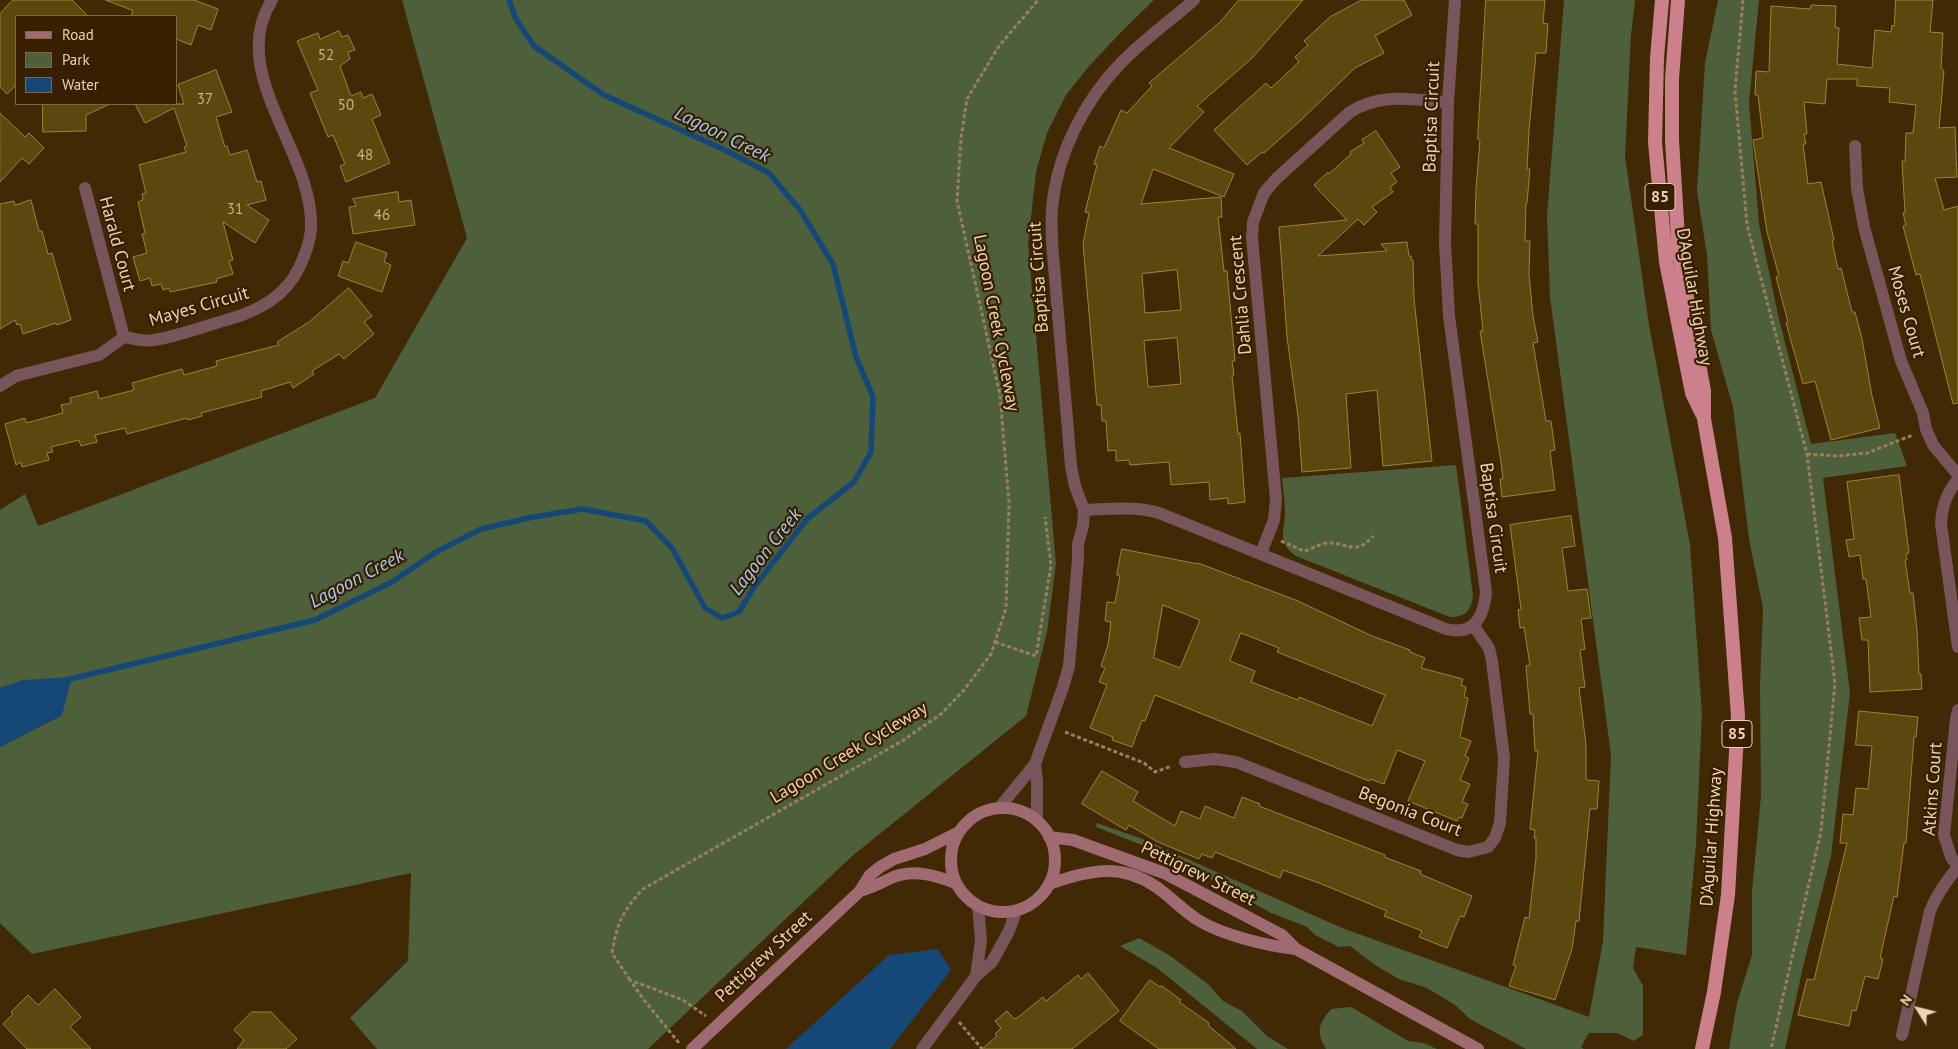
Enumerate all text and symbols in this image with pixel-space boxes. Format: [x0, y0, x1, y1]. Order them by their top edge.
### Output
legend [15, 15, 178, 105]
text: Road [62, 25, 94, 44]
house number: 52 [318, 47, 334, 65]
text: Park [62, 50, 90, 69]
street label: Baptisa Circuit [1419, 61, 1445, 173]
text: Water [62, 75, 99, 94]
house number: 37 [197, 91, 213, 109]
house number: 50 [338, 97, 354, 115]
water label: Lagoon Creek [670, 102, 774, 168]
house number: 48 [357, 147, 373, 165]
road number: 85 [1645, 183, 1675, 210]
street label: Harald Court [94, 194, 140, 294]
house number: 31 [227, 201, 243, 219]
house number: 46 [374, 207, 390, 225]
street label: Baptisa Circuit [1024, 221, 1054, 333]
street label: D'Aguilar Highway [1671, 227, 1717, 367]
street label: Lagoon Creek Cycleway [968, 233, 1024, 413]
street label: Dahlia Crescent [1225, 234, 1257, 356]
street label: Moses Court [1883, 263, 1929, 361]
street label: Mayes Circuit [147, 282, 251, 332]
street label: Baptisa Circuit [1475, 461, 1511, 575]
water label: Lagoon Creek [725, 504, 807, 600]
water label: Lagoon Creek [306, 545, 408, 613]
street label: Lagoon Creek Cycleway [766, 697, 932, 809]
road number: 85 [1722, 721, 1752, 748]
street label: Atkins Court [1919, 741, 1947, 837]
street label: D'Aguilar Highway [1696, 767, 1728, 907]
street label: Begonia Court [1355, 782, 1465, 842]
street label: Pettigrew Street [1137, 837, 1259, 911]
street label: Pettigrew Street [711, 907, 817, 1007]
north arrow [1893, 984, 1943, 1034]
text: N [1896, 991, 1916, 1009]

